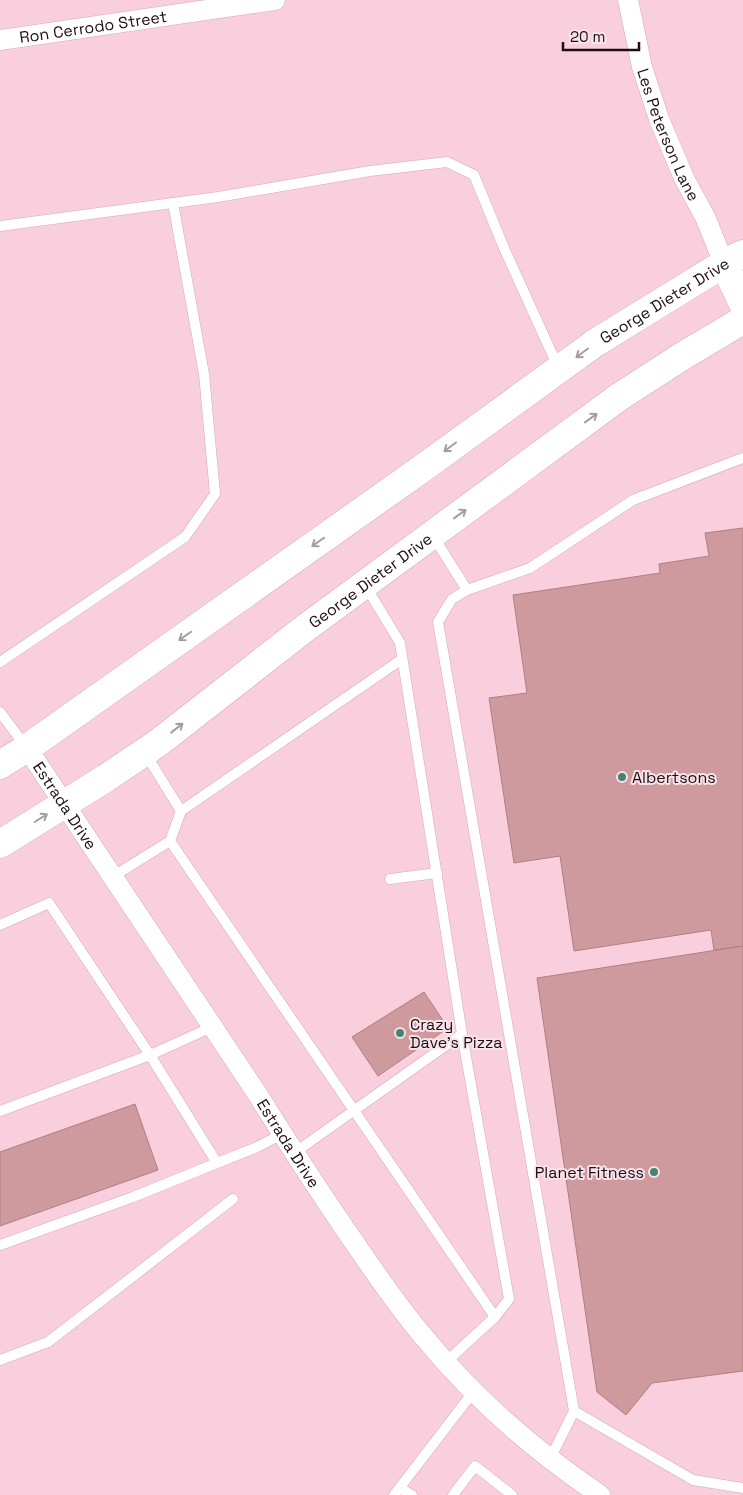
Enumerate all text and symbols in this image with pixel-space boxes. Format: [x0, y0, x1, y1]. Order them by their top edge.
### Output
street label: Ron Cerrodo Street [18, 6, 168, 48]
scale bar [563, 20, 639, 52]
text: 20 m [570, 27, 605, 46]
street label: Les Peterson Lane [632, 66, 704, 205]
street label: George Dieter Drive [596, 253, 733, 349]
one-way arrow [576, 347, 589, 358]
one-way arrow [584, 413, 598, 423]
one-way arrow [444, 442, 457, 453]
one-way arrow [453, 509, 466, 520]
street label: George Dieter Drive [305, 528, 436, 633]
one-way arrow [312, 536, 325, 547]
one-way arrow [178, 631, 192, 641]
one-way arrow [170, 723, 183, 734]
street label: Estrada Drive [28, 758, 102, 854]
place label: Albertsons [632, 767, 716, 788]
marker: Albertsons [616, 771, 628, 783]
one-way arrow [34, 813, 48, 823]
place label: Crazy Dave's Pizza [410, 1014, 503, 1053]
marker: Crazy Dave's Pizza [394, 1027, 406, 1039]
street label: Estrada Drive [252, 1095, 324, 1192]
place label: Planet Fitness [535, 1162, 644, 1183]
marker: Planet Fitness [648, 1166, 660, 1178]

